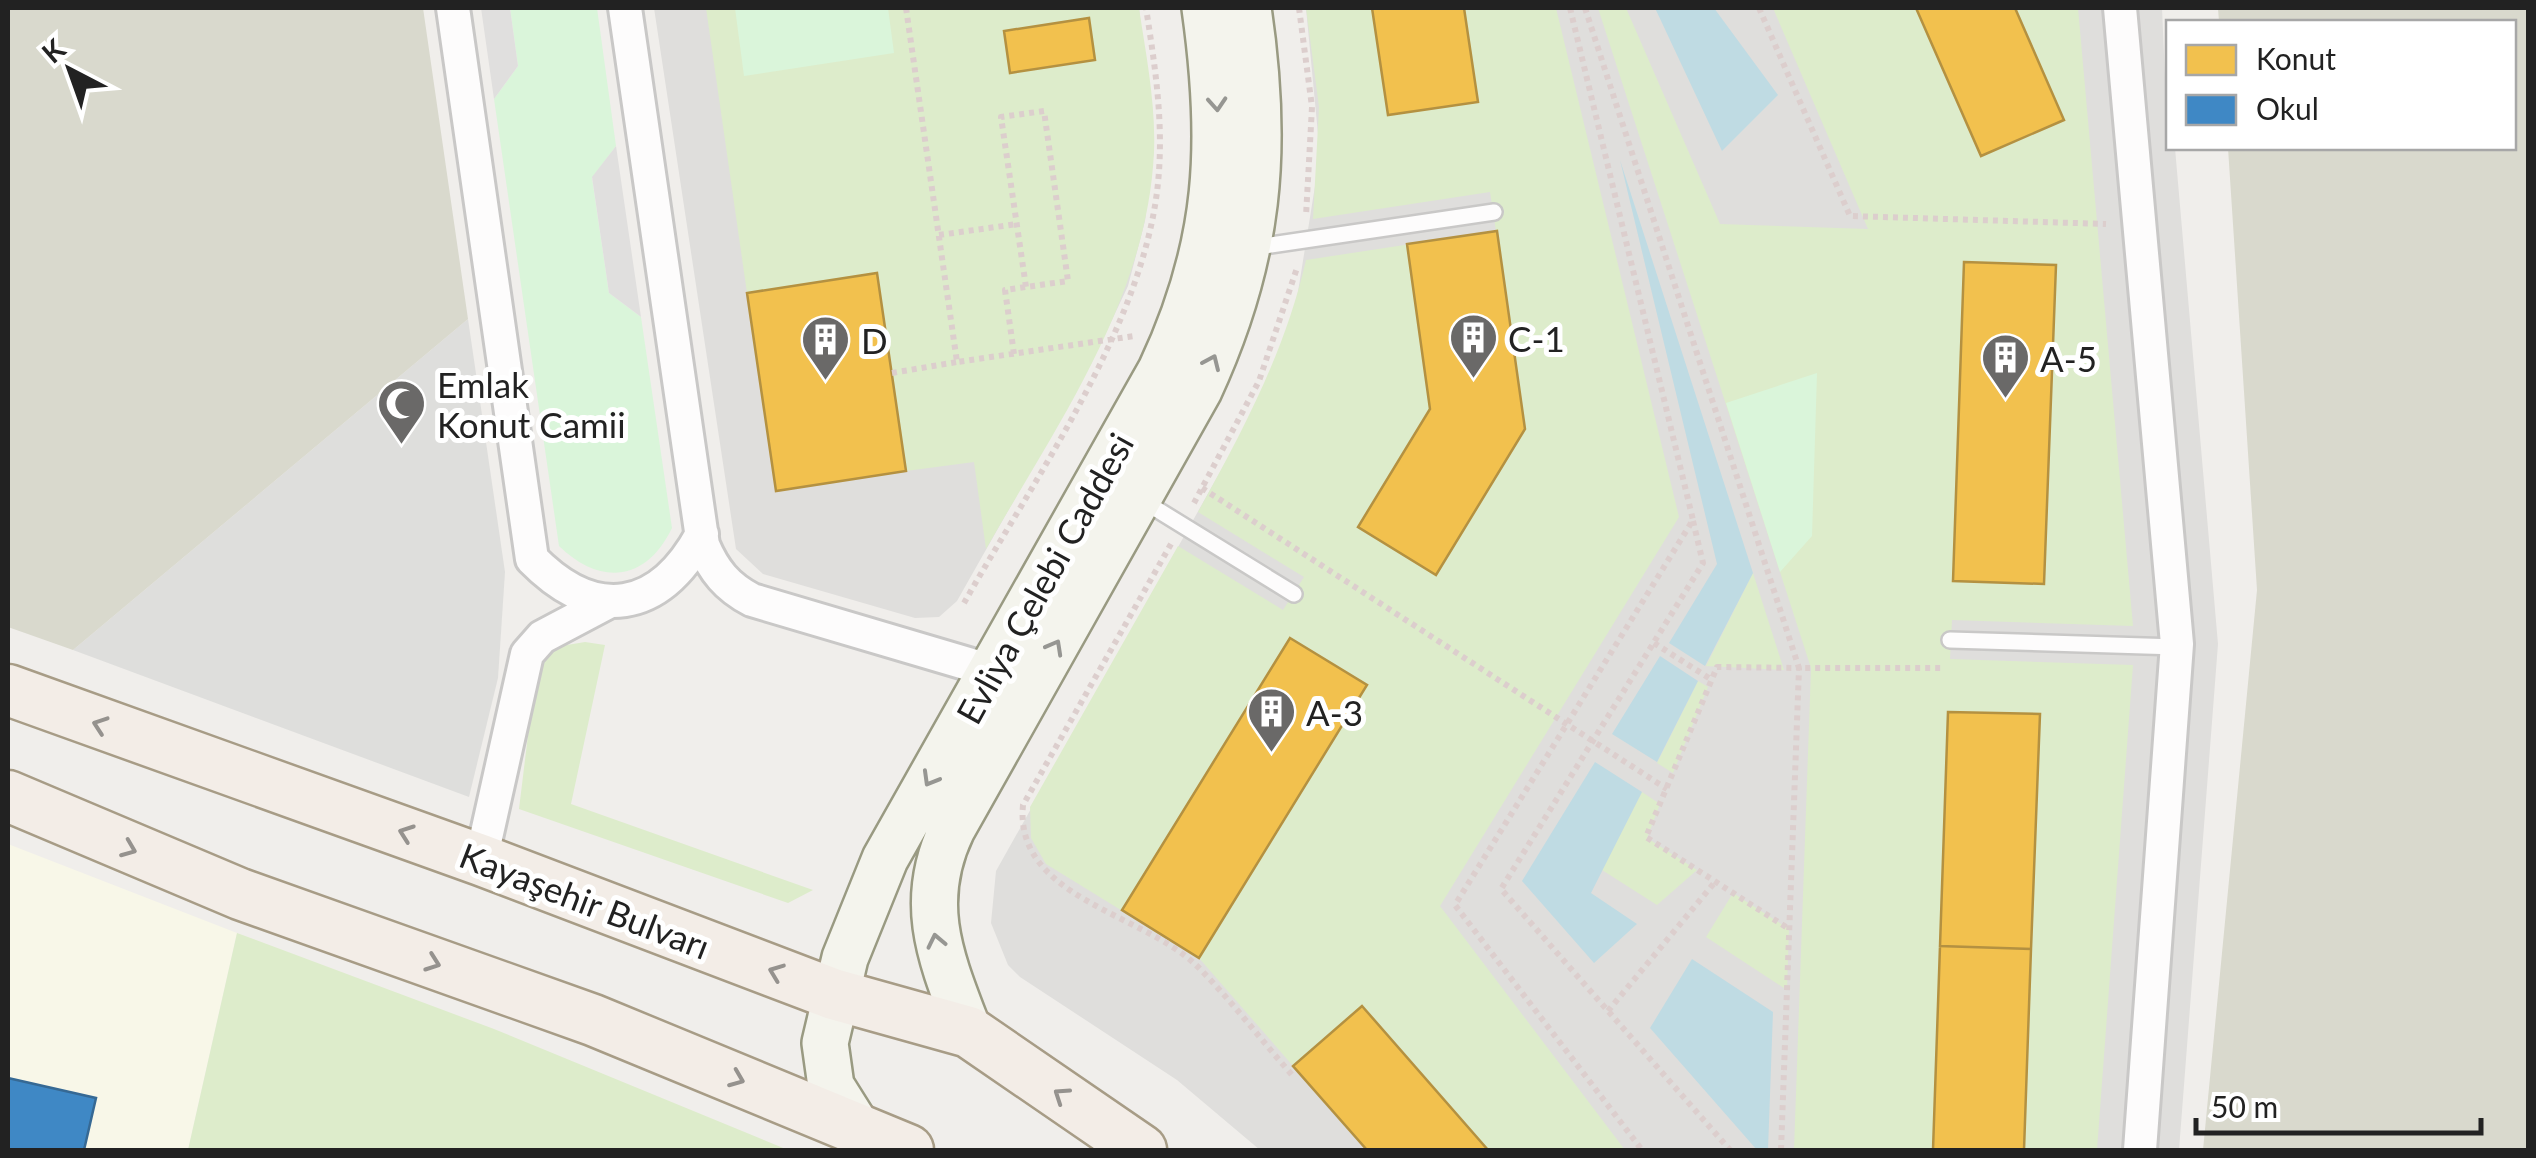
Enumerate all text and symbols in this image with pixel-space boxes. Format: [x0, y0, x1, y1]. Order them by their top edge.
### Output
north arrow [20, 20, 120, 120]
legend [2166, 20, 2516, 150]
text: K [35, 31, 72, 70]
text: Konut [2256, 40, 2336, 76]
text: Okul [2256, 90, 2319, 126]
one-way arrow [1205, 97, 1227, 113]
building icon: C-1 [1447, 312, 1499, 380]
building icon: D [800, 314, 852, 382]
place label: C-1 [1508, 317, 1565, 359]
place label: D [861, 319, 888, 361]
building icon: A-5 [1979, 332, 2031, 400]
place label: A-5 [2040, 337, 2097, 379]
one-way arrow [1200, 354, 1220, 372]
place label: Emlak Konut Camii [437, 363, 626, 445]
mosque icon: Emlak Konut Camii [376, 378, 428, 446]
street label: Evliya Çelebi Caddesi [947, 426, 1141, 730]
one-way arrow [1042, 639, 1062, 657]
building icon: A-3 [1245, 686, 1297, 754]
place label: A-3 [1306, 691, 1363, 733]
one-way arrow [92, 716, 109, 736]
one-way arrow [923, 769, 943, 787]
one-way arrow [399, 824, 416, 845]
street label: Kayaşehir Bulvarı [454, 833, 716, 967]
one-way arrow [119, 837, 137, 857]
one-way arrow [927, 933, 948, 950]
one-way arrow [424, 951, 441, 972]
one-way arrow [768, 963, 785, 984]
one-way arrow [727, 1067, 745, 1087]
scale bar [2196, 1073, 2481, 1135]
text: 50 m [2211, 1088, 2278, 1124]
one-way arrow [1053, 1089, 1072, 1107]

